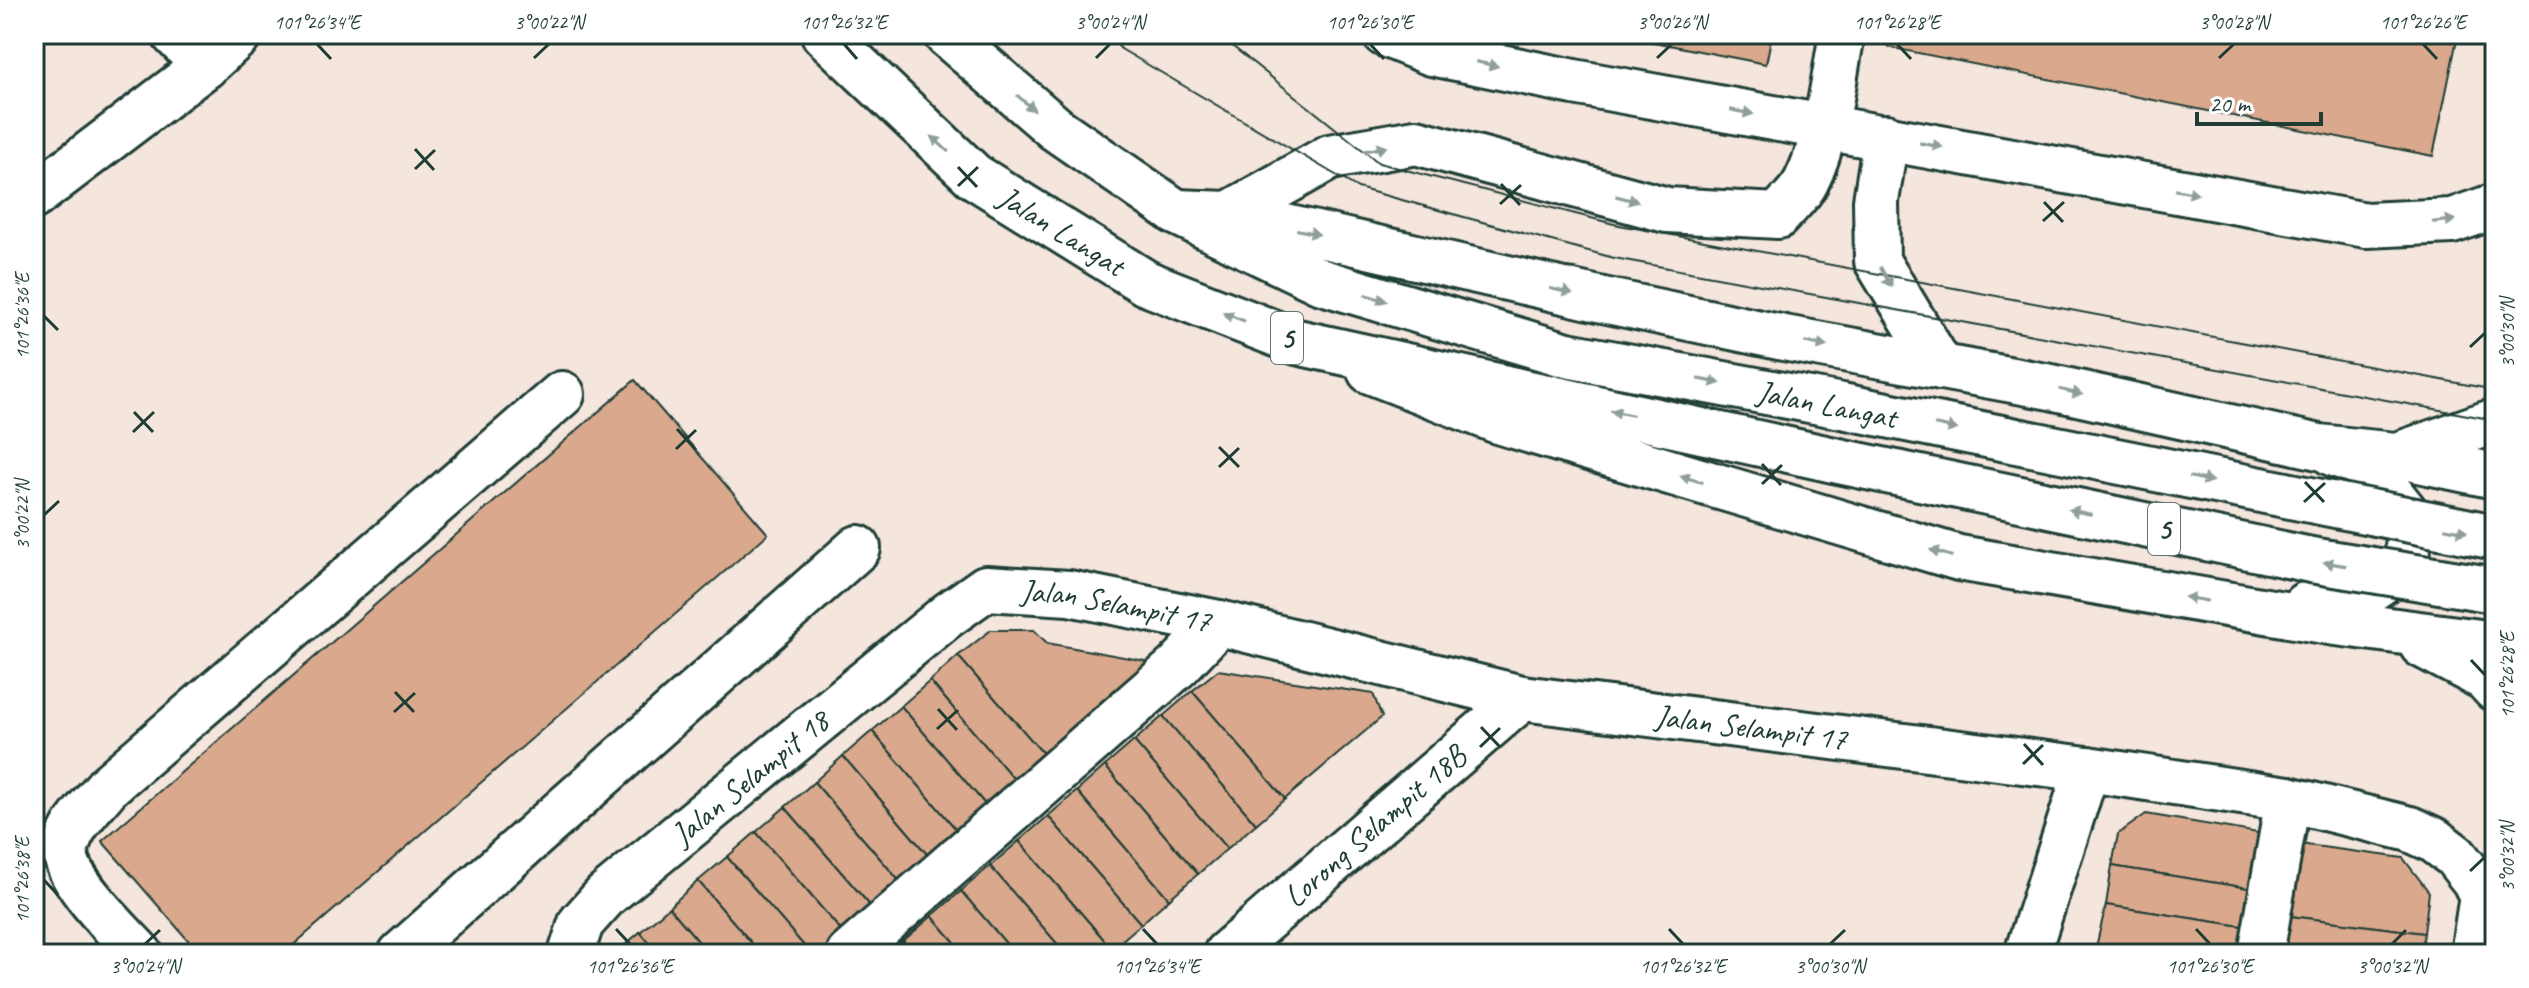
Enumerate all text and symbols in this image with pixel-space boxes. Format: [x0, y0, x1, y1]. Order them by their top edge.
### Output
text: 101°26'34"E [274, 10, 363, 35]
text: 3°00'22"N [514, 10, 587, 35]
text: 101°26'32"E [801, 10, 890, 35]
text: 3°00'24"N [1075, 10, 1148, 35]
text: 101°26'30"E [1327, 10, 1416, 35]
text: 3°00'26"N [1637, 10, 1710, 35]
text: 101°26'28"E [1854, 10, 1943, 35]
text: 3°00'28"N [2199, 10, 2272, 35]
text: 101°26'26"E [2380, 10, 2469, 35]
one-way arrow [1474, 58, 1499, 71]
scale bar [2197, 76, 2321, 126]
text: 20 m [2209, 89, 2252, 119]
one-way arrow [1016, 94, 1036, 111]
one-way arrow [1730, 106, 1755, 118]
one-way arrow [930, 135, 949, 153]
one-way arrow [1919, 139, 1944, 151]
one-way arrow [1363, 142, 1388, 154]
street label: Jalan Langat [989, 175, 1135, 288]
one-way arrow [2175, 186, 2200, 198]
one-way arrow [1616, 193, 1640, 206]
one-way arrow [2432, 214, 2457, 227]
one-way arrow [1296, 226, 1321, 239]
one-way arrow [1879, 266, 1893, 288]
text: 101°26'36"E [10, 270, 35, 359]
one-way arrow [1549, 285, 1574, 298]
one-way arrow [1364, 292, 1388, 305]
text: 3°00'30"N [2495, 295, 2520, 368]
one-way arrow [1222, 310, 1246, 323]
road number: 5 [1271, 312, 1303, 364]
one-way arrow [1804, 339, 1829, 351]
street label: Jalan Langat [1752, 371, 1903, 439]
one-way arrow [1697, 376, 1722, 388]
one-way arrow [2059, 386, 2084, 399]
one-way arrow [1609, 406, 1634, 419]
one-way arrow [1934, 421, 1959, 434]
one-way arrow [1679, 472, 1703, 485]
one-way arrow [2189, 473, 2214, 485]
text: 3°00'22"N [10, 477, 35, 550]
road number: 5 [2148, 503, 2180, 555]
one-way arrow [2068, 505, 2093, 517]
one-way arrow [2444, 524, 2469, 537]
one-way arrow [1928, 546, 1952, 559]
one-way arrow [2322, 557, 2347, 570]
street label: Jalan Selampit 17 [1018, 570, 1216, 642]
one-way arrow [2184, 592, 2209, 604]
text: 101°26'28"E [2495, 629, 2520, 718]
street label: Jalan Selampit 17 [1651, 695, 1851, 760]
street label: Jalan Selampit 18 [661, 699, 840, 856]
street label: Lorong Selampit 18B [1275, 734, 1476, 916]
text: 3°00'32"N [2495, 819, 2520, 892]
text: 101°26'38"E [10, 834, 35, 923]
text: 3°00'24"N [110, 954, 183, 979]
text: 101°26'36"E [587, 954, 676, 979]
text: 101°26'34"E [1114, 954, 1203, 979]
text: 101°26'32"E [1640, 954, 1729, 979]
text: 3°00'30"N [1795, 954, 1868, 979]
text: 101°26'30"E [2167, 954, 2256, 979]
text: 3°00'32"N [2357, 954, 2430, 979]

